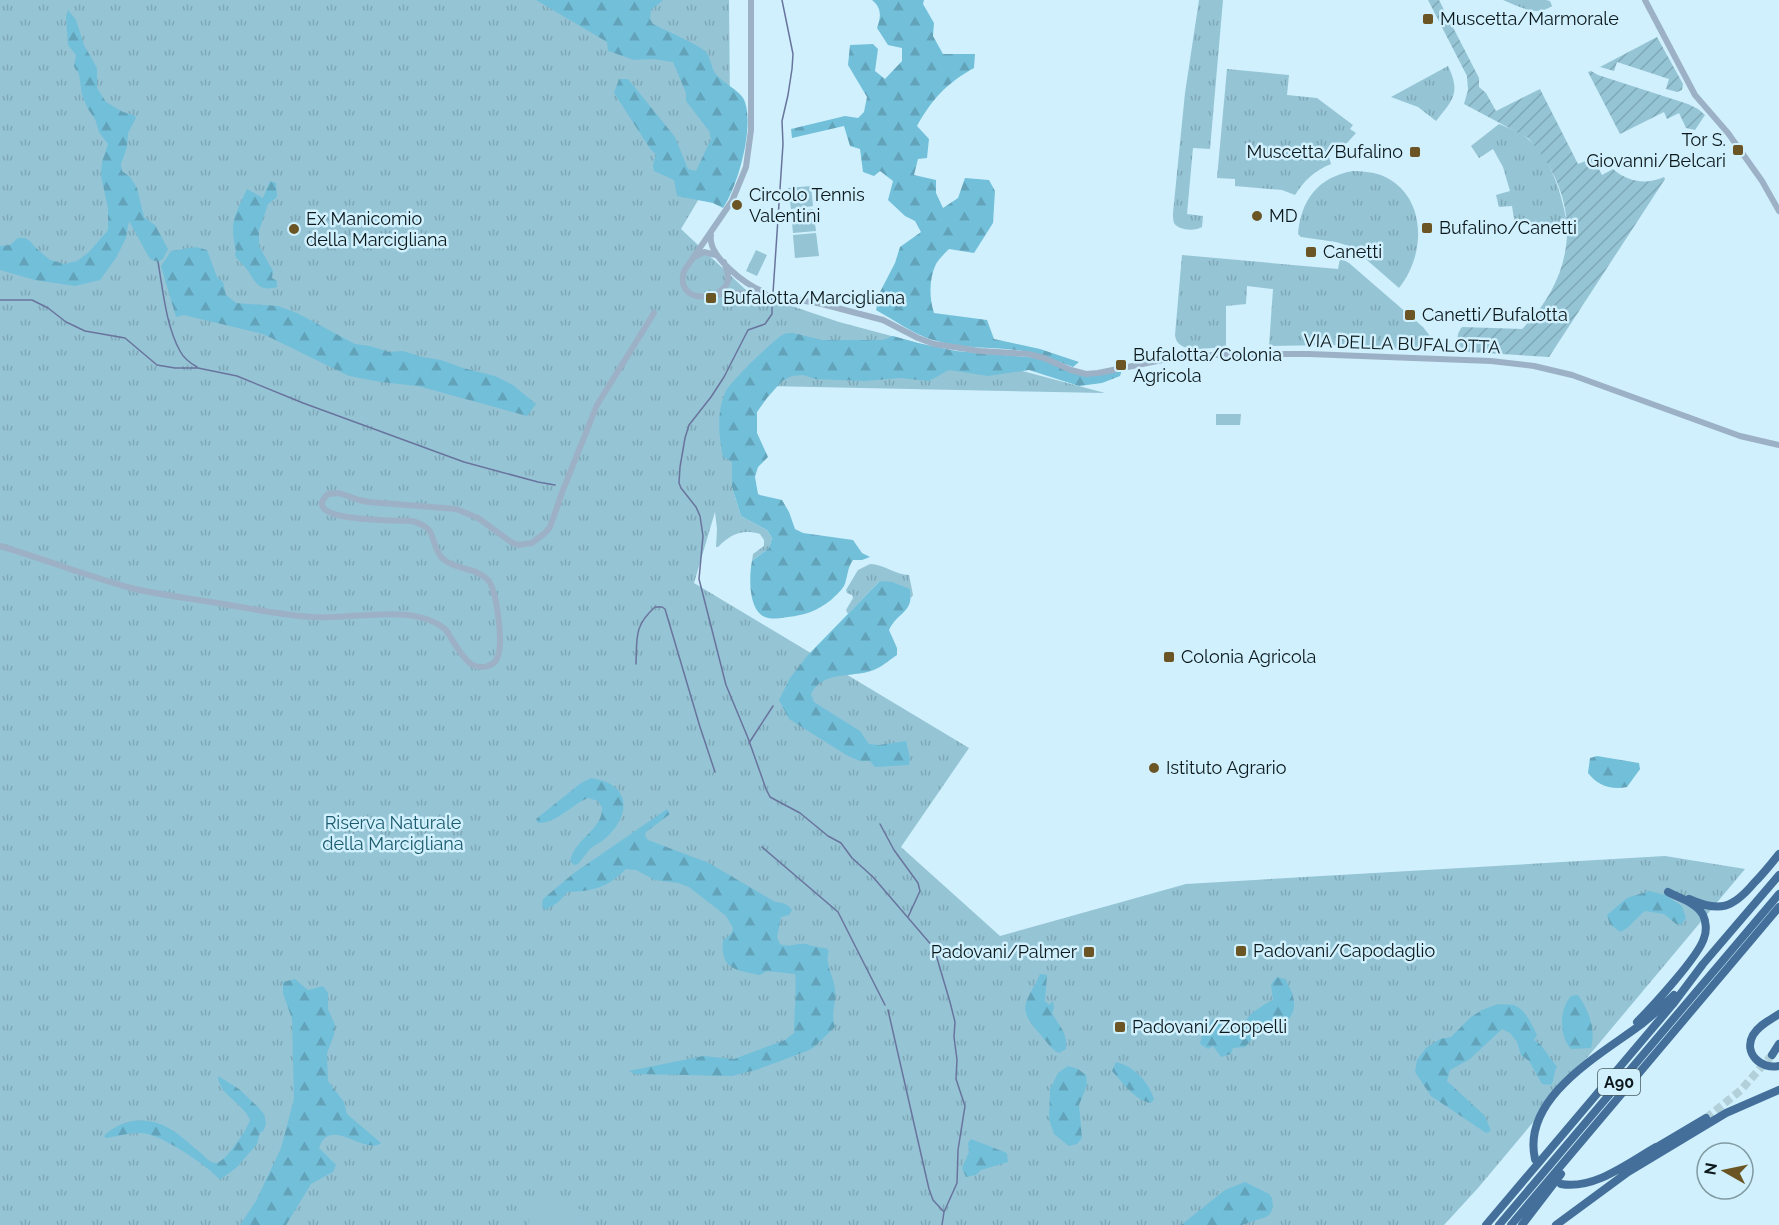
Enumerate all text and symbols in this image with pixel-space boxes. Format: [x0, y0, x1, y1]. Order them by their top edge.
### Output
place label: Muscetta/Marmorale [1440, 8, 1619, 29]
marker: Muscetta/Marmorale [1421, 12, 1435, 26]
place label: Tor S. Giovanni/Belcari [1586, 129, 1726, 171]
place label: Muscetta/Bufalino [1246, 141, 1403, 162]
marker: Tor S. Giovanni/Belcari [1731, 143, 1745, 157]
marker: Muscetta/Bufalino [1408, 145, 1422, 159]
place label: Circolo Tennis Valentini [749, 184, 865, 226]
marker: Circolo Tennis Valentini [730, 198, 744, 212]
place label: MD [1269, 205, 1298, 226]
place label: Ex Manicomio della Marcigliana [306, 208, 447, 250]
marker: MD [1250, 209, 1264, 223]
place label: Bufalino/Canetti [1439, 217, 1577, 238]
marker: Bufalino/Canetti [1420, 221, 1434, 235]
marker: Ex Manicomio della Marcigliana [287, 222, 301, 236]
place label: Canetti [1323, 241, 1382, 262]
marker: Canetti [1304, 245, 1318, 259]
place label: Bufalotta/Marcigliana [723, 287, 905, 308]
marker: Bufalotta/Marcigliana [704, 291, 718, 305]
place label: Canetti/Bufalotta [1422, 304, 1568, 325]
marker: Canetti/Bufalotta [1403, 308, 1417, 322]
street label: VIA DELLA BUFALOTTA [1303, 330, 1501, 357]
place label: Bufalotta/Colonia Agricola [1133, 344, 1282, 386]
marker: Bufalotta/Colonia Agricola [1114, 358, 1128, 372]
place label: Colonia Agricola [1181, 646, 1316, 667]
marker: Colonia Agricola [1162, 650, 1176, 664]
place label: Istituto Agrario [1166, 757, 1287, 778]
marker: Istituto Agrario [1147, 761, 1161, 775]
park label: Riserva Naturale della Marcigliana [322, 812, 464, 854]
place label: Padovani/Capodaglio [1253, 940, 1435, 961]
place label: Padovani/Palmer [931, 941, 1078, 962]
marker: Padovani/Capodaglio [1234, 944, 1248, 958]
marker: Padovani/Palmer [1082, 945, 1096, 959]
place label: Padovani/Zoppelli [1132, 1016, 1287, 1037]
marker: Padovani/Zoppelli [1113, 1020, 1127, 1034]
road number: A90 [1598, 1069, 1640, 1095]
north arrow [1695, 1141, 1755, 1201]
text: N [1700, 1161, 1721, 1176]

